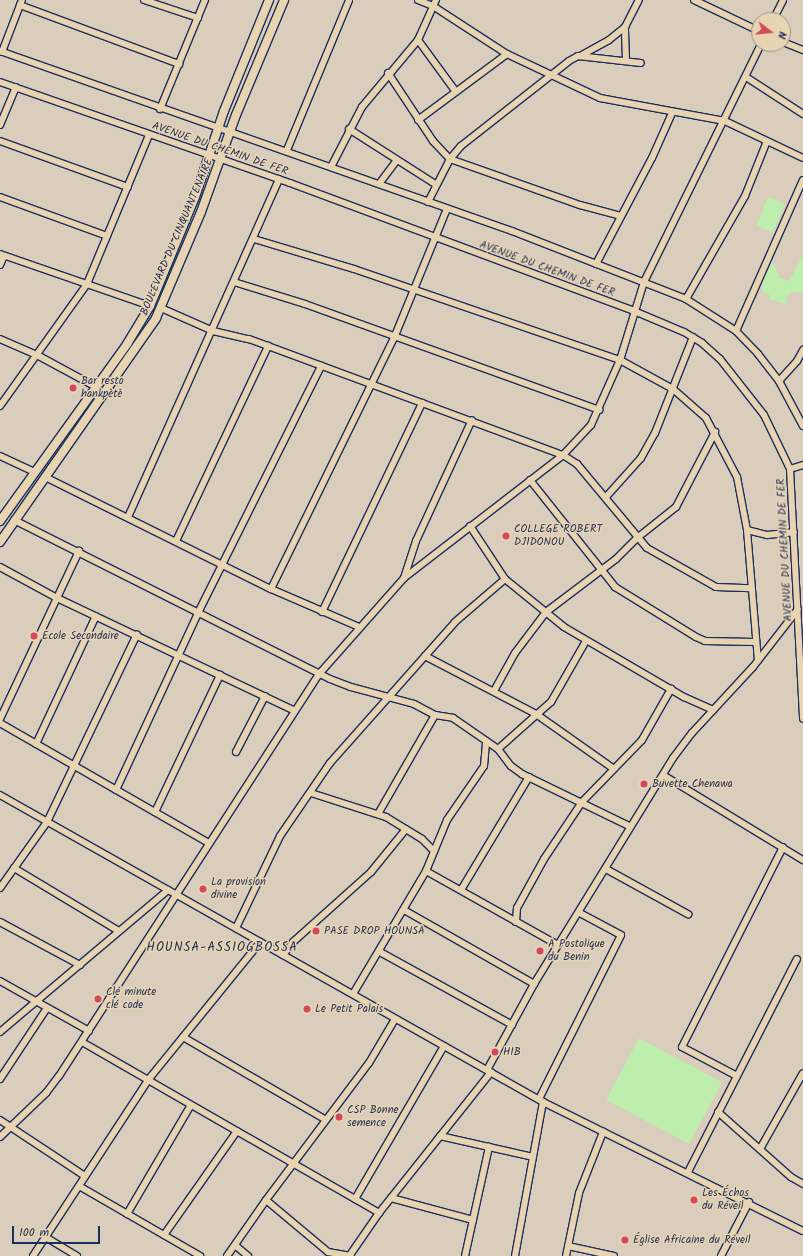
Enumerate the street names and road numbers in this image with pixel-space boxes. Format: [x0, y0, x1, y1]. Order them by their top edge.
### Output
street label: AVENUE DU CHEMIN DE FER [150, 120, 290, 178]
street label: BOULEVARD DU CINQUANTENAIRE [138, 157, 216, 317]
street label: AVENUE DU CHEMIN DE FER [478, 238, 616, 300]
street label: AVENUE DU CHEMIN DE FER [775, 478, 795, 622]

